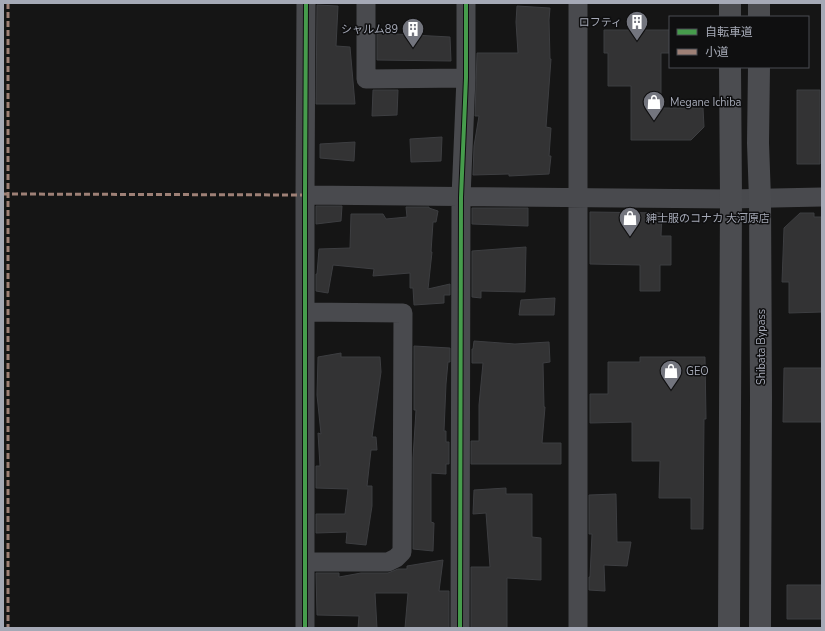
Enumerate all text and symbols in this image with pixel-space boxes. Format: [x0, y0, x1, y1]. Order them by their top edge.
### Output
building icon: ロフティ [624, 9, 650, 42]
place label: ロフティ [579, 15, 622, 30]
building icon: シャルム89 [400, 16, 426, 49]
legend [669, 16, 809, 68]
place label: シャルム89 [341, 22, 398, 37]
text: 自転車道 [705, 24, 753, 40]
text: 小道 [705, 44, 729, 60]
shop icon: Megane Ichiba [641, 89, 667, 122]
place label: Megane Ichiba [670, 95, 742, 110]
shop icon: 紳士服のコナカ 大河原店 [617, 205, 643, 238]
place label: 紳士服のコナカ 大河原店 [646, 211, 770, 226]
street label: Shibata Bypass [754, 309, 769, 385]
shop icon: GEO [658, 358, 684, 391]
place label: GEO [686, 364, 709, 379]

